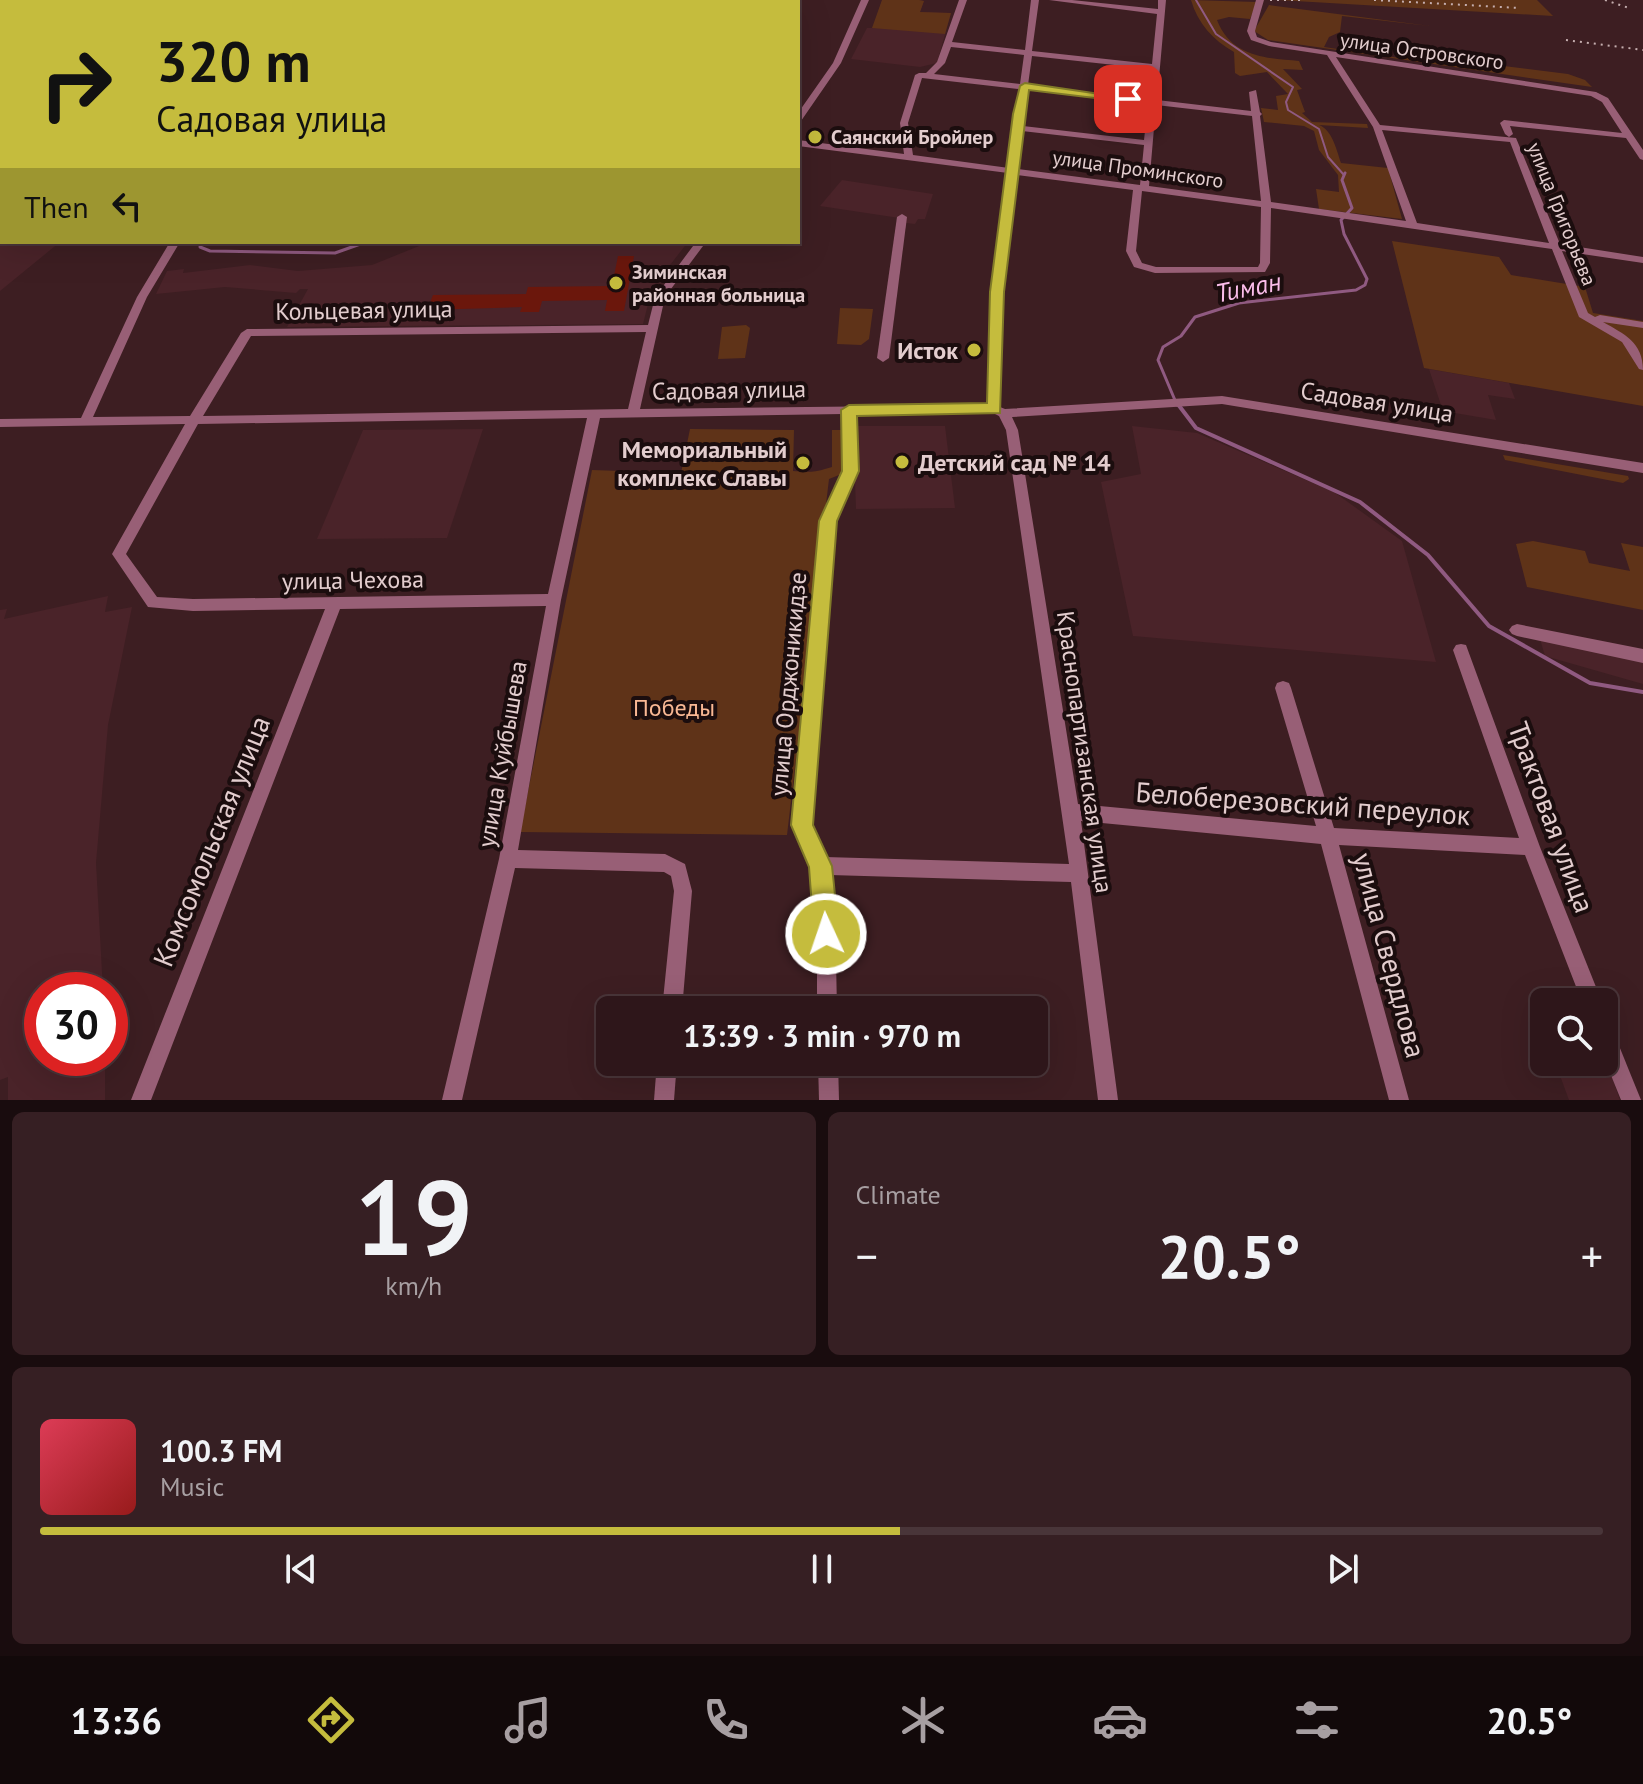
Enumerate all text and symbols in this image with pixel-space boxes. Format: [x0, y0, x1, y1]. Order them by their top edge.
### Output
text: 320 m [156, 25, 311, 97]
street label: улица Островского [1339, 27, 1505, 75]
icon: right [24, 32, 128, 136]
pin [1094, 65, 1162, 133]
icon: arrive [1106, 77, 1150, 121]
text: Садовая улица [156, 95, 387, 142]
place label: Саянский Бройлер [831, 124, 993, 150]
marker: Саянский Бройлер [806, 128, 824, 146]
street label: улица Григорьева [1521, 139, 1603, 289]
street label: улица Проминского [1051, 144, 1225, 194]
icon: left [105, 184, 149, 228]
text: Then [24, 187, 89, 226]
place label: Зиминская районная больница [632, 259, 805, 308]
water label: Тиман [1212, 264, 1284, 310]
marker: Зиминская районная больница [607, 274, 625, 292]
street label: Кольцевая улица [275, 293, 453, 327]
place label: Исток [897, 335, 958, 366]
marker: Исток [965, 341, 983, 359]
street label: Садовая улица [652, 373, 806, 407]
street label: Садовая улица [1298, 375, 1456, 429]
place label: Мемориальный комплекс Славы [617, 434, 787, 493]
place label: Детский сад № 14 [918, 447, 1111, 478]
marker: Детский сад № 14 [893, 453, 911, 471]
marker: Мемориальный комплекс Славы [794, 454, 812, 472]
street label: улица Чехова [282, 563, 424, 597]
street label: улица Орджоникидзе [763, 571, 813, 797]
street label: Краснопартизанская улица [1050, 609, 1120, 895]
street label: улица Куйбышева [470, 658, 534, 850]
park label: Победы [633, 692, 715, 723]
street label: Комсомольская улица [144, 710, 278, 972]
street label: Трактовая улица [1500, 716, 1604, 918]
street label: Белоберезовский переулок [1134, 773, 1472, 833]
street label: улица Свердлова [1345, 848, 1435, 1062]
position arrow [784, 892, 868, 976]
speed limit sign: 30 [24, 972, 128, 1076]
map controls [1530, 988, 1618, 1076]
button: search [1530, 988, 1618, 1076]
text: 13:39 · 3 min · 970 m [683, 1016, 961, 1055]
text: 19 [355, 1149, 473, 1284]
text: Climate [856, 1178, 941, 1211]
text: 20.5° [1158, 1217, 1301, 1295]
text: − [856, 1227, 878, 1284]
text: + [1581, 1227, 1603, 1284]
text: km/h [385, 1269, 442, 1302]
text: 100.3 FM [160, 1431, 282, 1470]
text: Music [160, 1470, 224, 1503]
icon: previous [279, 1547, 323, 1591]
icon: pause [800, 1547, 844, 1591]
icon: next [1321, 1547, 1365, 1591]
icon: directions [303, 1692, 359, 1748]
icon: music [500, 1692, 556, 1748]
icon: phone [698, 1692, 754, 1748]
icon: climate [895, 1692, 951, 1748]
icon: car [1092, 1692, 1148, 1748]
icon: filters [1289, 1692, 1345, 1748]
text: 13:36 [71, 1697, 162, 1744]
text: 20.5° [1486, 1697, 1572, 1744]

